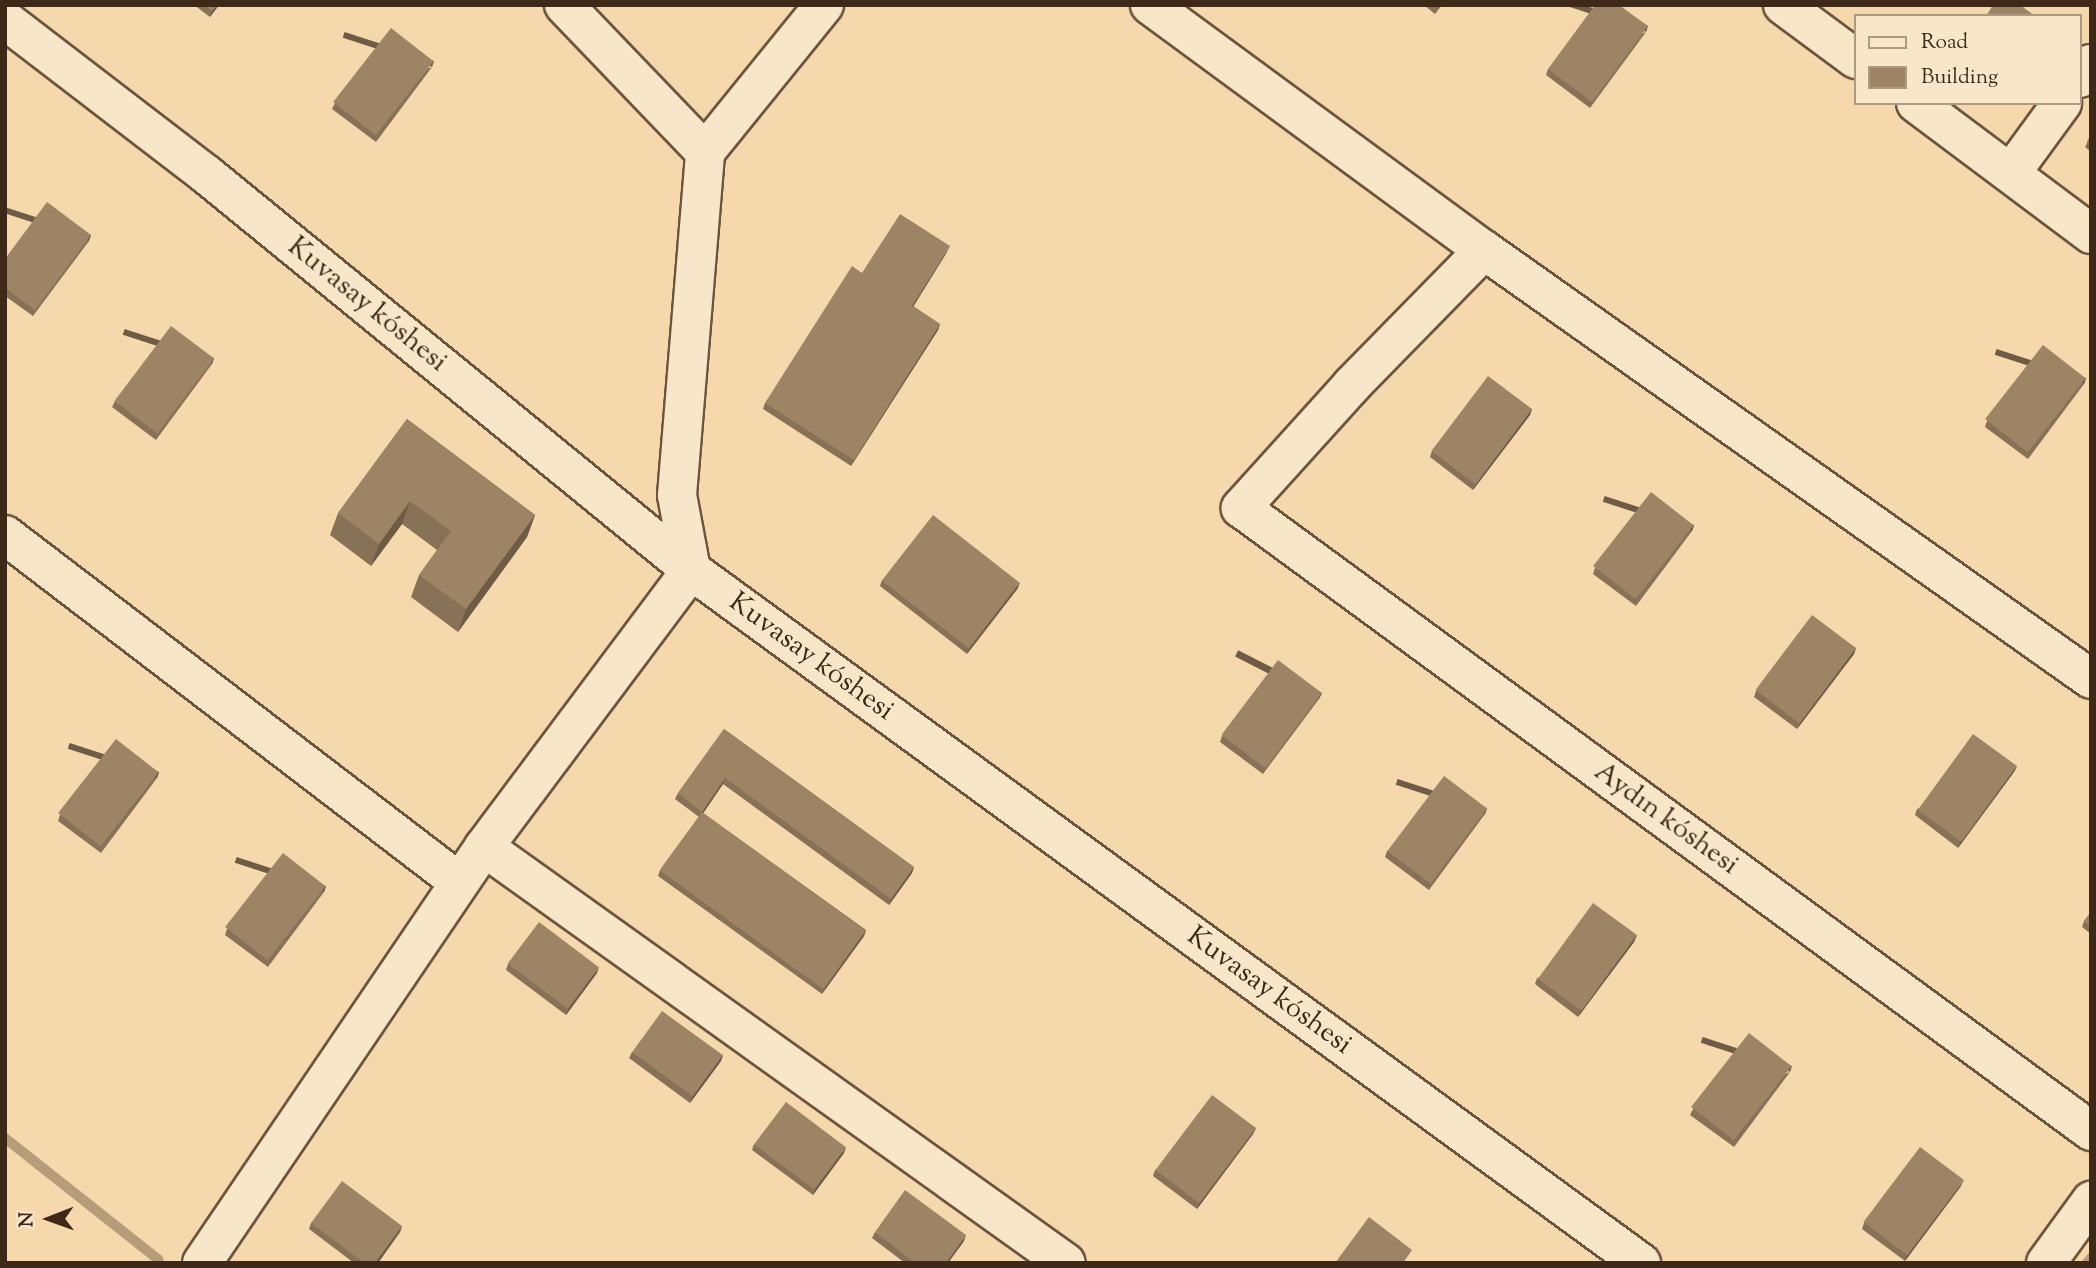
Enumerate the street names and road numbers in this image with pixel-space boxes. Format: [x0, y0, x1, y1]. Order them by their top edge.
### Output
street label: Kuvasay kóshesi [280, 230, 454, 380]
street label: Kuvasay kóshesi [722, 586, 900, 728]
street label: Aydın kóshesi [1587, 755, 1745, 883]
street label: Kuvasay kóshesi [1180, 920, 1358, 1062]

